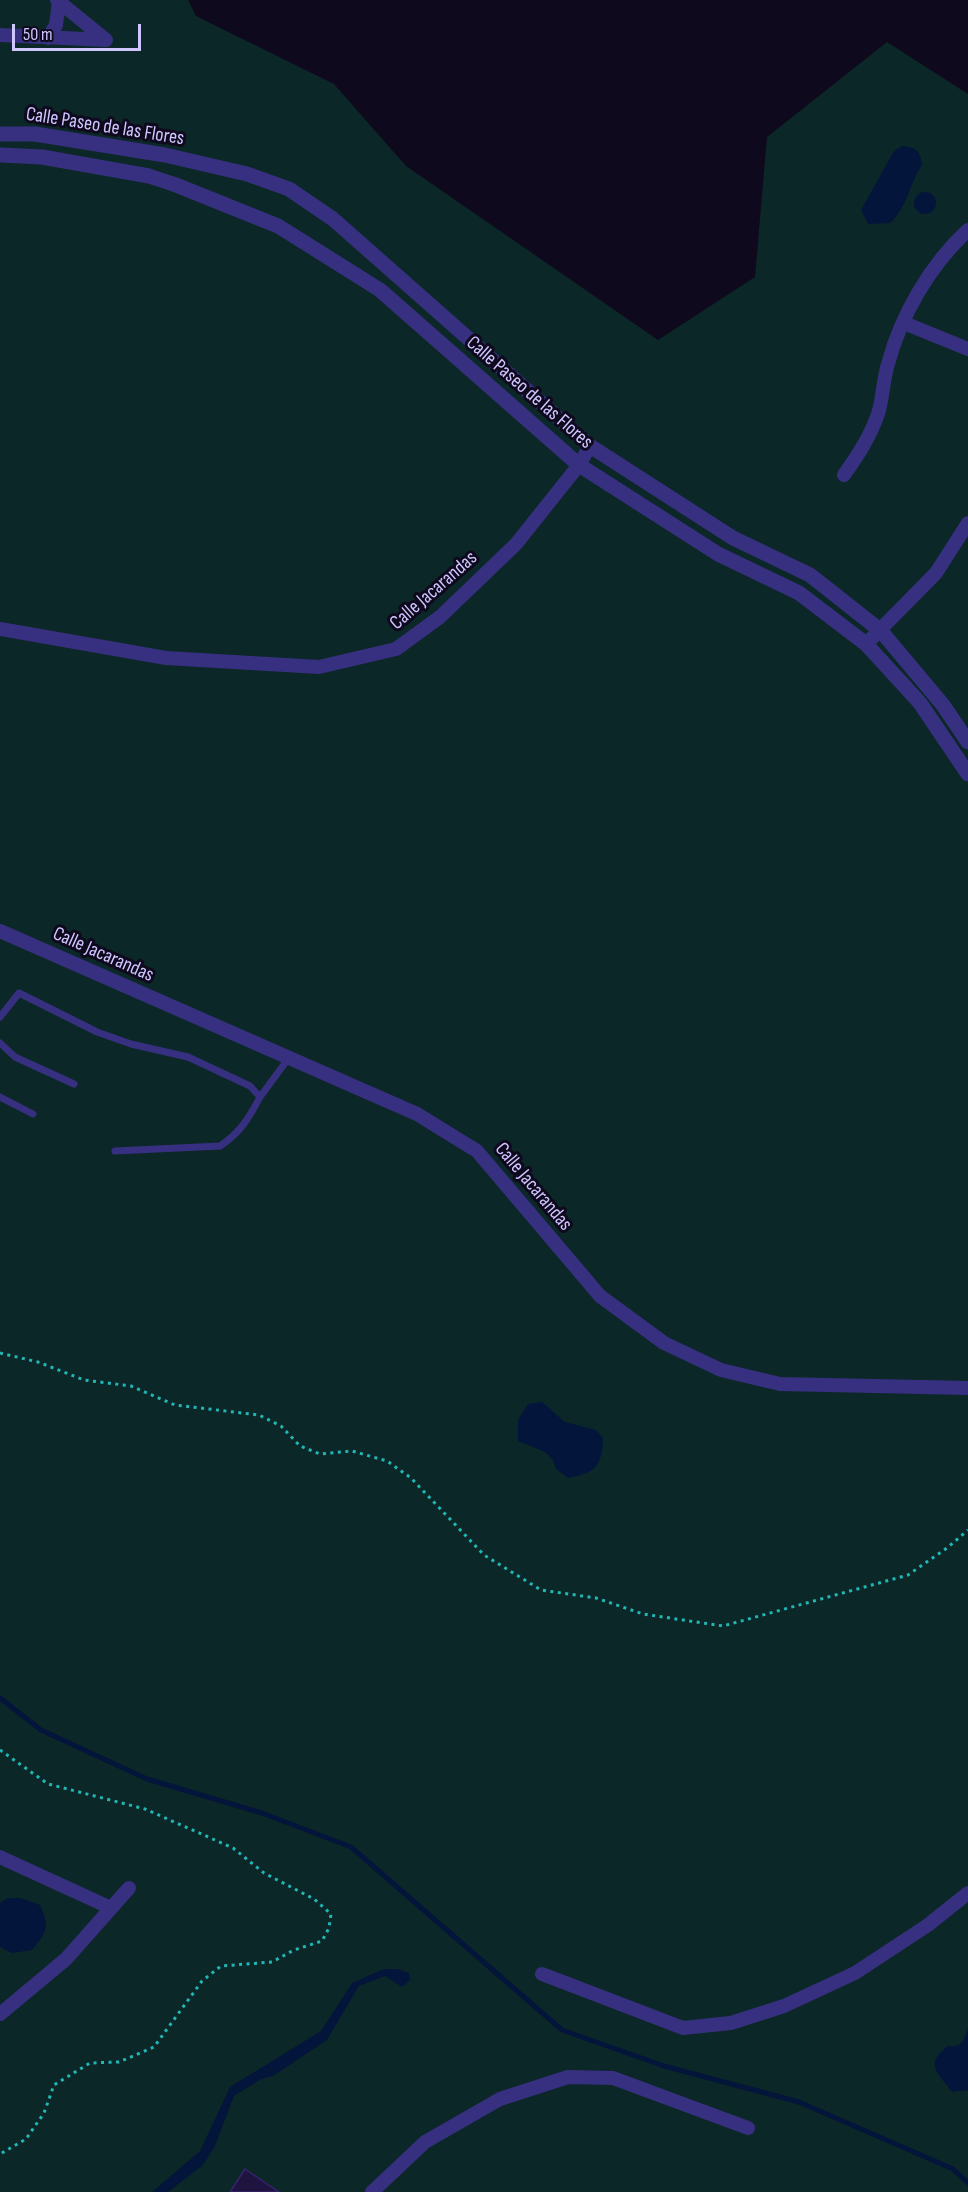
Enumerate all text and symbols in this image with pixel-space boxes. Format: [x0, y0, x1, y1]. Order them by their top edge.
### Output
scale bar [15, 12, 144, 50]
text: 50 m [23, 24, 53, 45]
street label: Calle Paseo de las Flores [24, 103, 186, 151]
street label: Calle Paseo de las Flores [461, 331, 597, 455]
street label: Calle Jacarandas [385, 547, 483, 635]
street label: Calle Jacarandas [49, 922, 157, 988]
street label: Calle Jacarandas [489, 1138, 577, 1236]

